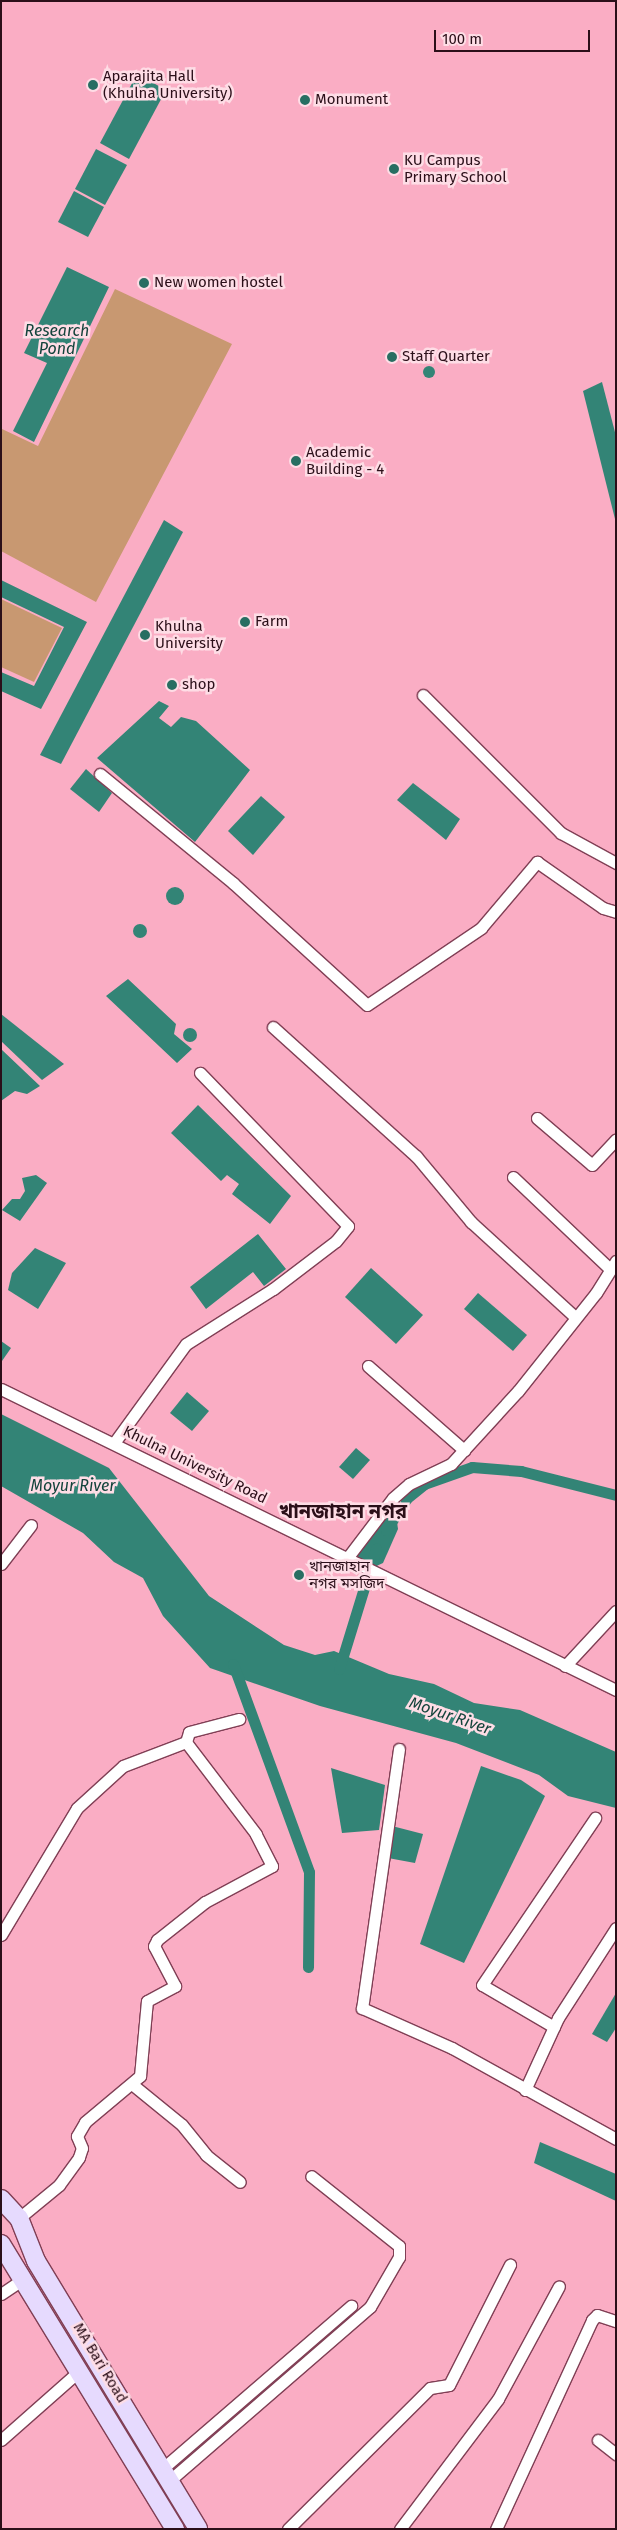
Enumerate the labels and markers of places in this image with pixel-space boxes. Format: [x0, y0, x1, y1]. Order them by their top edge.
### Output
place label: Aparajita Hall (Khulna University) [103, 67, 232, 102]
marker: Aparajita Hall (Khulna University) [87, 79, 99, 91]
place label: Monument [315, 91, 388, 109]
marker: Monument [299, 94, 311, 106]
place label: KU Campus Primary School [404, 151, 507, 186]
marker: KU Campus Primary School [388, 163, 400, 175]
place label: New women hostel [154, 274, 283, 292]
marker: New women hostel [138, 277, 150, 289]
place label: Staff Quarter [402, 348, 490, 366]
marker: Staff Quarter [386, 351, 398, 363]
place label: Academic Building - 4 [306, 443, 384, 478]
marker: Academic Building - 4 [290, 455, 302, 467]
place label: Farm [255, 613, 288, 631]
marker: Farm [239, 616, 251, 628]
place label: Khulna University [155, 617, 223, 652]
marker: Khulna University [139, 629, 151, 641]
place label: shop [182, 676, 215, 694]
marker: shop [166, 679, 178, 691]
place label: খানজাহান নগর মসজিদ [309, 1557, 384, 1592]
marker: খানজাহান নগর মসজিদ [293, 1569, 305, 1581]

